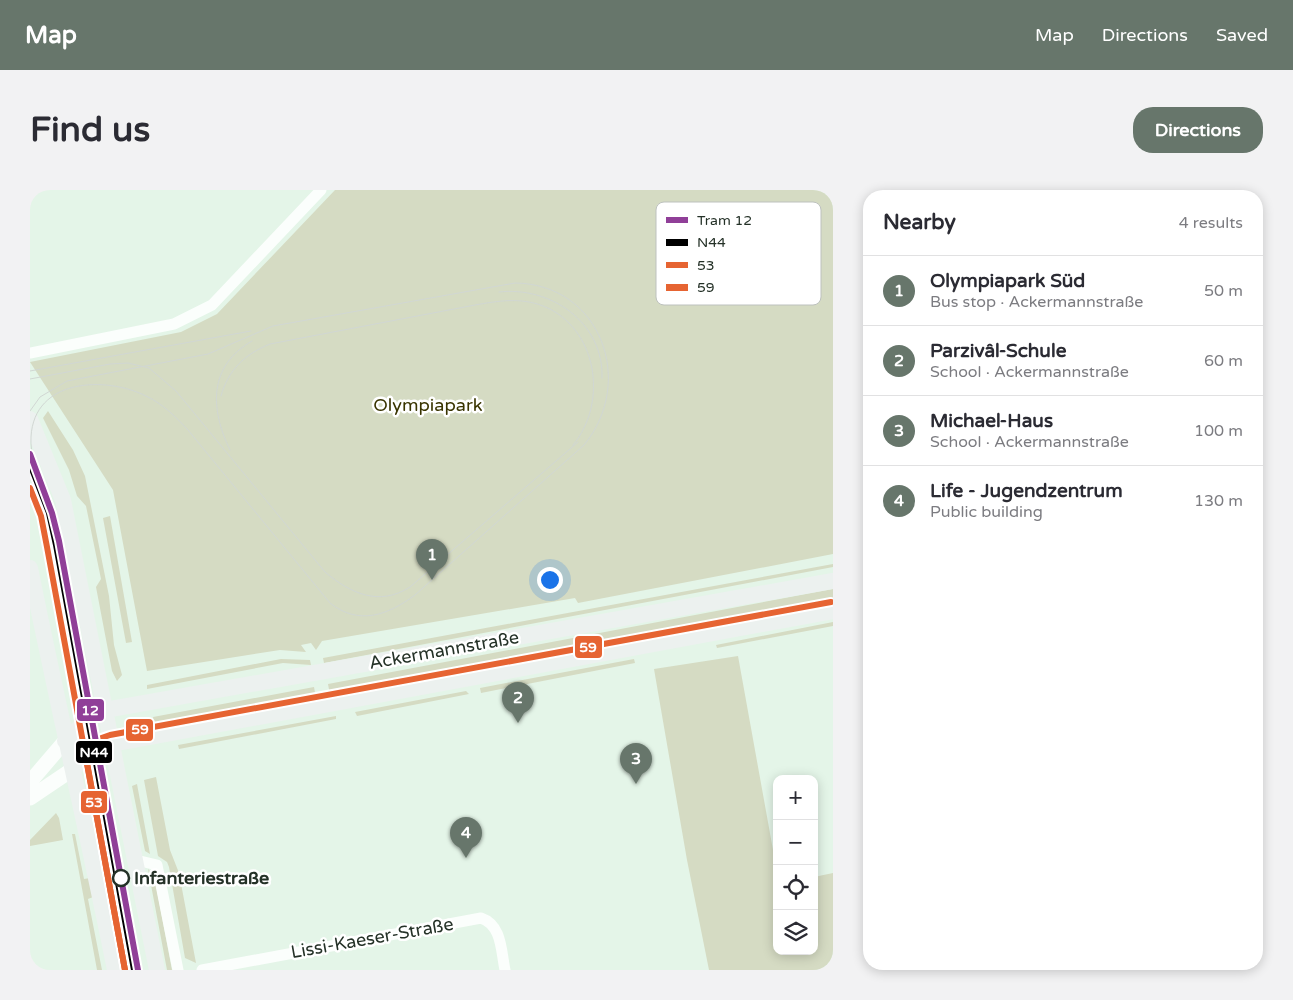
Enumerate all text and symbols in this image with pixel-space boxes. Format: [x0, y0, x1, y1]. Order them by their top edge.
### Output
text: Map [25, 21, 77, 50]
text: Map [1035, 24, 1074, 46]
text: Directions [1102, 24, 1188, 46]
text: Saved [1216, 24, 1268, 46]
button: Directions [1133, 107, 1263, 153]
text: Find us [30, 109, 150, 151]
legend [656, 202, 821, 305]
text: Nearby [883, 210, 956, 235]
text: Tram 12 [697, 212, 752, 229]
text: 4 results [1179, 213, 1243, 233]
text: N44 [697, 234, 726, 251]
text: 53 [697, 257, 715, 274]
text: Olympiapark Süd [930, 270, 1085, 292]
text: 59 [697, 279, 715, 296]
text: 1 [894, 281, 904, 301]
text: 50 m [1204, 281, 1243, 301]
text: Bus stop · Ackermannstraße [930, 292, 1143, 312]
text: Parzivâl-Schule [930, 340, 1066, 362]
text: 2 [894, 351, 904, 371]
text: 60 m [1204, 351, 1243, 371]
text: School · Ackermannstraße [930, 362, 1129, 382]
park label: Olympiapark [373, 394, 483, 416]
text: Michael-Haus [930, 410, 1053, 432]
text: 3 [894, 421, 904, 441]
text: 100 m [1194, 421, 1243, 441]
text: School · Ackermannstraße [930, 432, 1129, 452]
text: Life - Jugendzentrum [930, 480, 1123, 502]
text: 4 [894, 491, 904, 511]
text: 130 m [1194, 491, 1243, 511]
text: Public building [930, 502, 1043, 522]
pin: 1 [416, 539, 448, 580]
your location [537, 567, 563, 593]
street label: Ackermannstraße [367, 626, 521, 674]
line badge: 59 [574, 635, 603, 659]
text: 59 [579, 639, 597, 656]
pin: 2 [502, 682, 534, 723]
line badge: 12 [76, 698, 105, 722]
text: 12 [81, 702, 99, 719]
line badge: 59 [125, 718, 154, 742]
text: 59 [131, 721, 149, 738]
line badge: N44 [75, 740, 113, 764]
pin: 3 [620, 743, 652, 784]
text: N44 [80, 744, 109, 761]
map controls [773, 775, 818, 955]
button: + [773, 775, 818, 820]
line badge: 53 [80, 790, 108, 814]
text: 53 [85, 794, 103, 811]
pin: 4 [450, 817, 482, 858]
button: − [773, 820, 818, 865]
button: locate [773, 865, 818, 910]
place label: Infanteriestraße [134, 867, 269, 889]
marker: Infanteriestraße [112, 869, 130, 887]
button: layers [773, 910, 818, 955]
street label: Lissi-Kaeser-Straße [289, 913, 455, 963]

